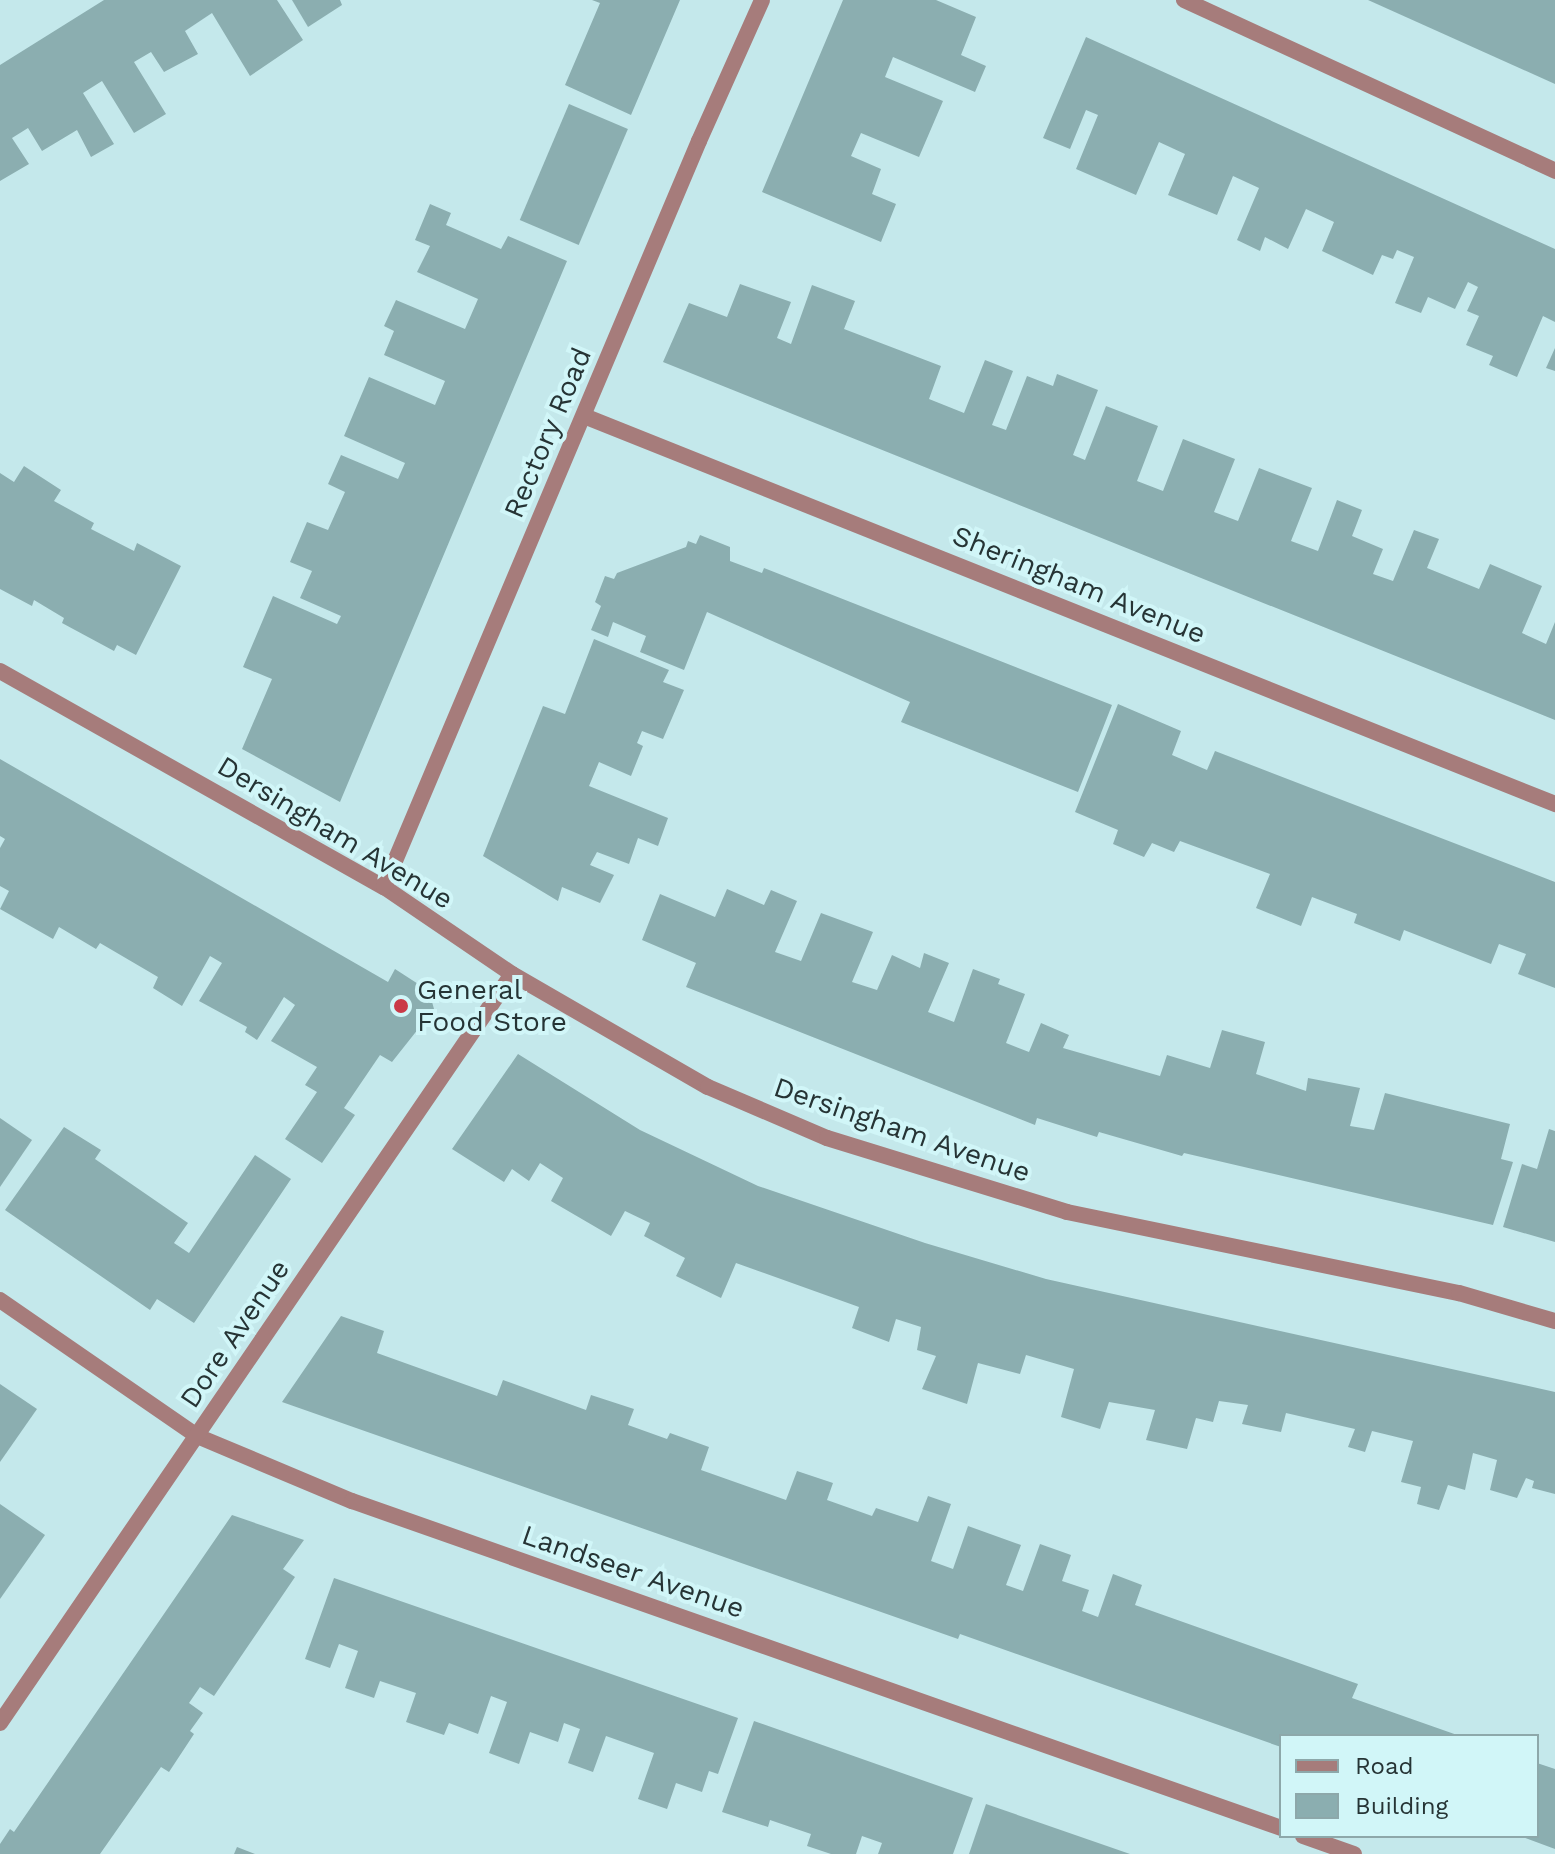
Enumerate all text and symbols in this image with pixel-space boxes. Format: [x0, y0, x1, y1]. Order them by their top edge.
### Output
street label: Rectory Road [497, 343, 599, 523]
street label: Sheringham Avenue [947, 519, 1211, 651]
street label: Dersingham Avenue [211, 749, 459, 917]
place label: General Food Store [417, 973, 567, 1039]
marker: General Food Store [392, 997, 410, 1015]
street label: Dersingham Avenue [769, 1070, 1035, 1190]
street label: Dore Avenue [173, 1253, 297, 1415]
street label: Landseer Avenue [517, 1518, 749, 1626]
legend [1279, 1734, 1539, 1838]
text: Road [1355, 1752, 1414, 1780]
text: Building [1355, 1792, 1448, 1820]

